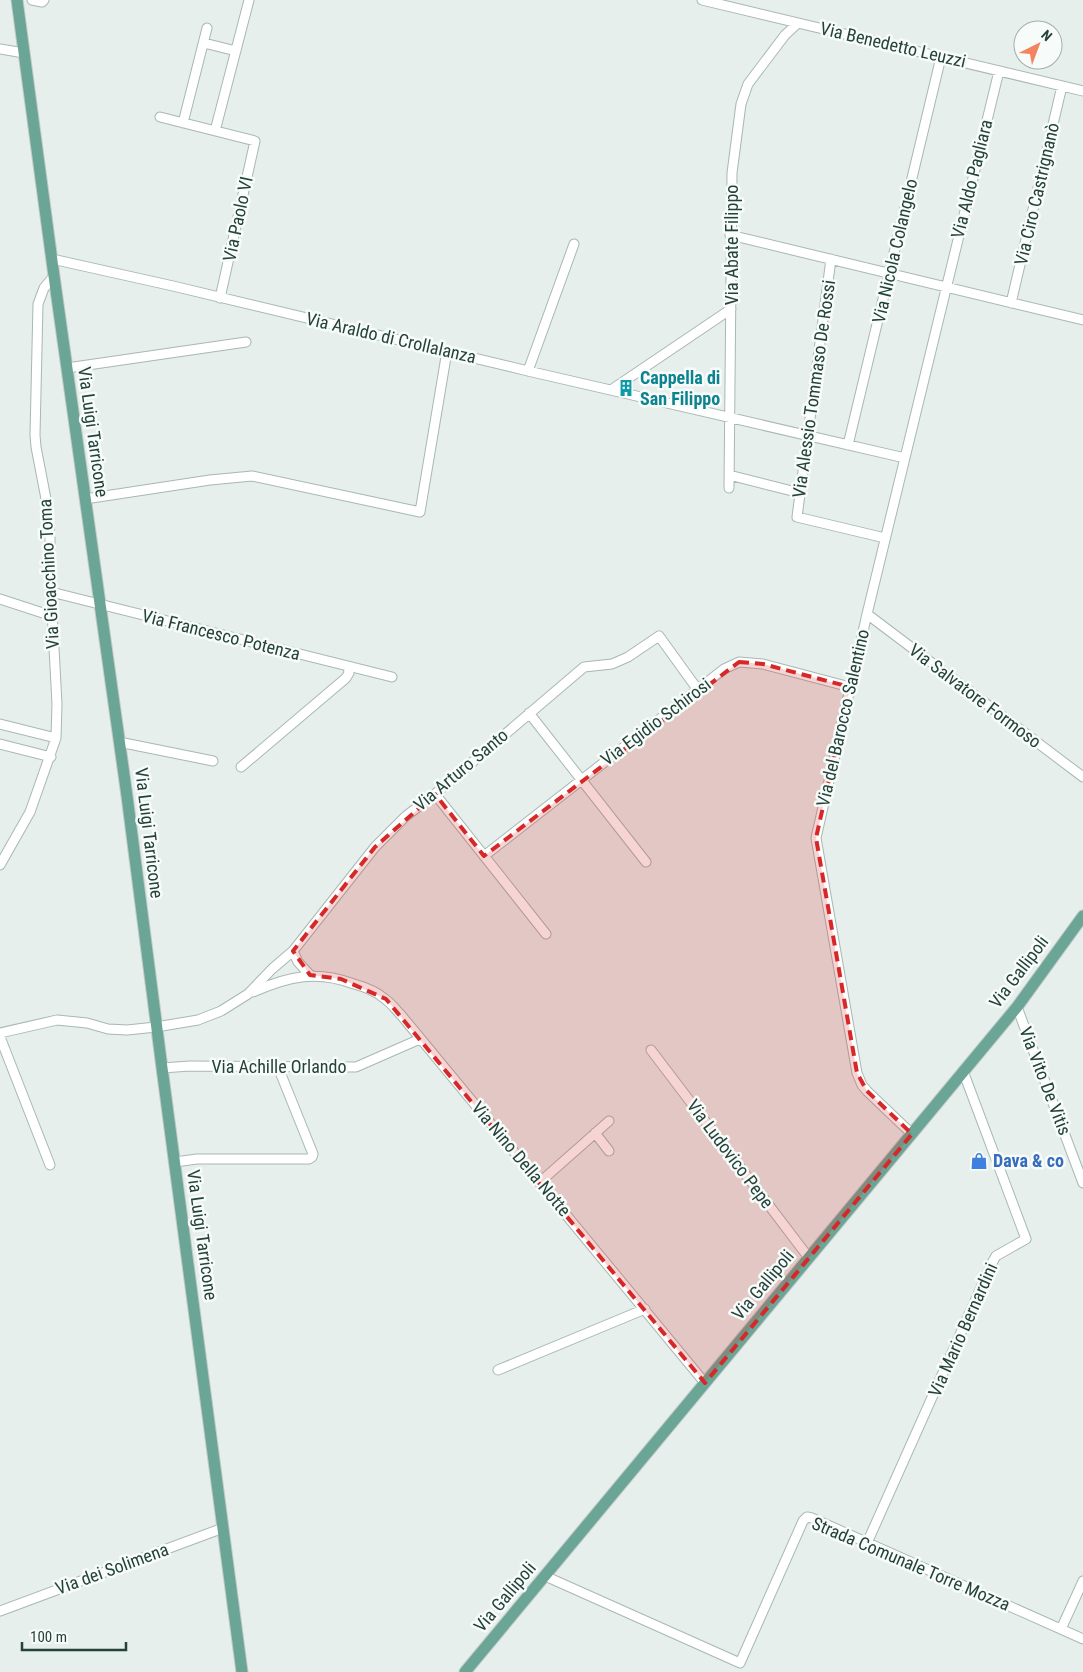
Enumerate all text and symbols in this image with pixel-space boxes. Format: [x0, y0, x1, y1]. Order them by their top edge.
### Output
street label: Via Benedetto Leuzzi [818, 18, 968, 72]
north arrow [1013, 20, 1063, 70]
text: N [1038, 27, 1055, 44]
street label: Via Aldo Pagliara [947, 117, 996, 240]
street label: Via Ciro Castrignanò [1010, 121, 1063, 267]
street label: Via Paolo VI [218, 174, 257, 263]
street label: Via Nicola Colangelo [868, 177, 921, 325]
street label: Via Abate Filippo [721, 185, 742, 305]
street label: Via Alessio Tommaso De Rossi [788, 279, 839, 499]
street label: Via Araldo di Crollalanza [304, 308, 478, 367]
street label: Via Luigi Tarricone [74, 365, 113, 498]
place label: Cappella di San Filippo [640, 367, 720, 409]
building icon: Cappella di San Filippo [616, 378, 636, 398]
street label: Via Gioacchino Toma [34, 499, 63, 650]
street label: Via Francesco Potenza [140, 605, 302, 664]
street label: Via del Barocco Salentino [812, 627, 873, 809]
street label: Via Salvatore Formoso [905, 639, 1046, 752]
street label: Via Egidio Schirosi [597, 673, 715, 770]
street label: Via Arturo Santo [409, 724, 512, 815]
street label: Via Luigi Tarricone [131, 766, 168, 899]
street label: Via Gallipoli [985, 932, 1053, 1012]
street label: Via Vito De Vitis [1015, 1024, 1076, 1138]
street label: Via Achille Orlando [211, 1056, 347, 1077]
street label: Via Ludovico Pepe [683, 1095, 778, 1212]
street label: Via Nino Della Notte [467, 1097, 575, 1220]
place label: Dava & co [993, 1150, 1064, 1171]
shop icon: Dava & co [969, 1151, 989, 1171]
street label: Via Luigi Tarricone [183, 1168, 222, 1301]
street label: Via Gallipoli [727, 1245, 798, 1324]
street label: Via Mario Bernardini [924, 1260, 1001, 1400]
street label: Strada Comunale Torre Mozza [809, 1512, 1013, 1615]
street label: Via dei Solimena [53, 1538, 171, 1599]
street label: Via Gallipoli [469, 1557, 540, 1636]
scale bar [22, 1620, 126, 1652]
text: 100 m [30, 1628, 67, 1646]

